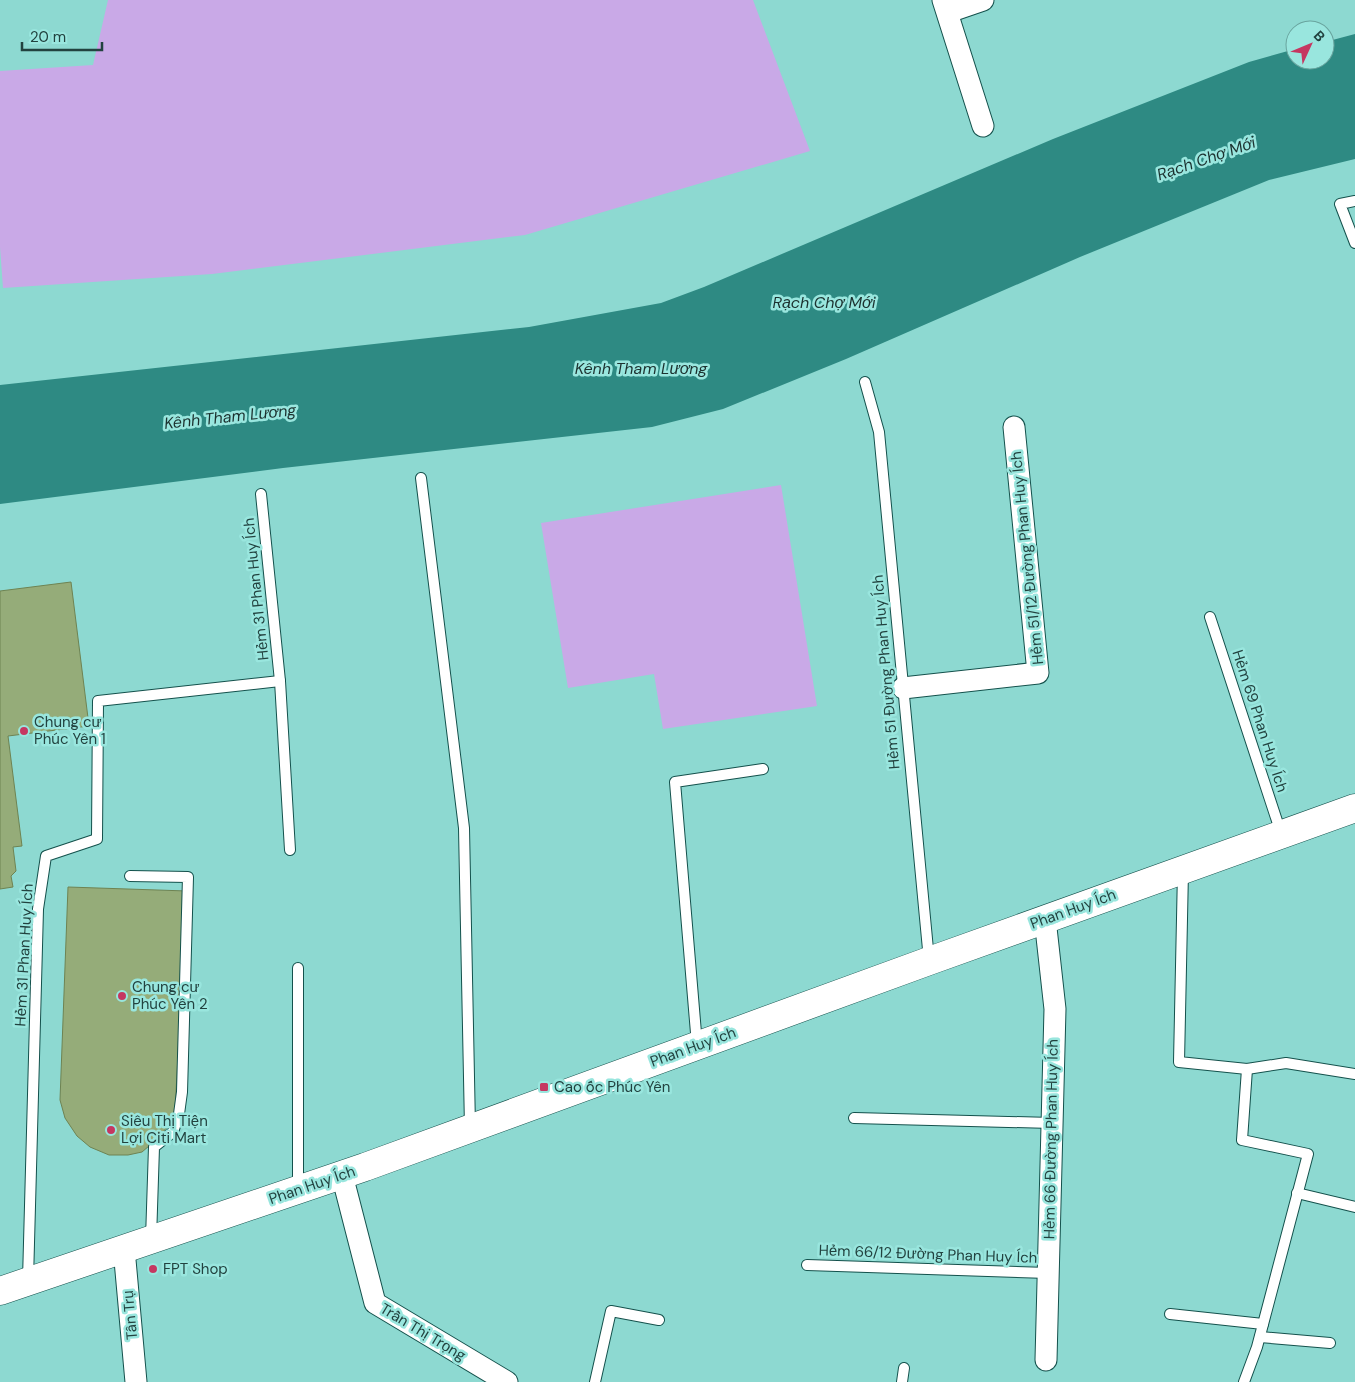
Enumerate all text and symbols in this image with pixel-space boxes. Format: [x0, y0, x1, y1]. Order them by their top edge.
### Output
scale bar [22, 20, 102, 52]
north arrow [1285, 20, 1335, 70]
text: 20 m [30, 27, 66, 47]
text: B [1310, 27, 1329, 45]
water label: Rạch Chợ Mới [1154, 131, 1259, 185]
water label: Rạch Chợ Mới [772, 292, 877, 313]
water label: Kênh Tham Lương [575, 358, 709, 379]
water label: Kênh Tham Lương [163, 399, 298, 434]
street label: Hẻm 51/12 Đường Phan Huy Ích [1006, 450, 1048, 666]
street label: Hẻm 31 Phan Huy Ích [239, 517, 273, 661]
street label: Hẻm 51 Đường Phan Huy Ích [868, 574, 904, 770]
street label: Hẻm 69 Phan Huy Ích [1228, 647, 1292, 795]
place label: Chung cư Phúc Yên 1 [34, 712, 106, 749]
marker: Chung cư Phúc Yên 1 [18, 725, 30, 737]
street label: Hẻm 31 Phan Huy Ích [10, 883, 38, 1027]
street label: Phan Huy Ích [1027, 884, 1119, 934]
place label: Chung cư Phúc Yên 2 [132, 977, 208, 1014]
marker: Chung cư Phúc Yên 2 [116, 990, 128, 1002]
street label: Phan Huy Ích [647, 1022, 739, 1072]
street label: Hẻm 66 Đường Phan Huy Ích [1039, 1039, 1063, 1239]
place label: Cao ốc Phúc Yên [554, 1077, 670, 1097]
marker: Cao ốc Phúc Yên [538, 1081, 550, 1093]
place label: Siêu Thị Tiện Lợi Citi Mart [121, 1111, 208, 1148]
marker: Siêu Thị Tiện Lợi Citi Mart [105, 1124, 117, 1136]
street label: Phan Huy Ích [266, 1161, 358, 1209]
street label: Hẻm 66/12 Đường Phan Huy Ích [818, 1240, 1038, 1268]
place label: FPT Shop [163, 1259, 228, 1279]
marker: FPT Shop [147, 1263, 159, 1275]
street label: Tân Trụ [118, 1289, 142, 1341]
street label: Trần Thị Trọng [376, 1299, 470, 1365]

